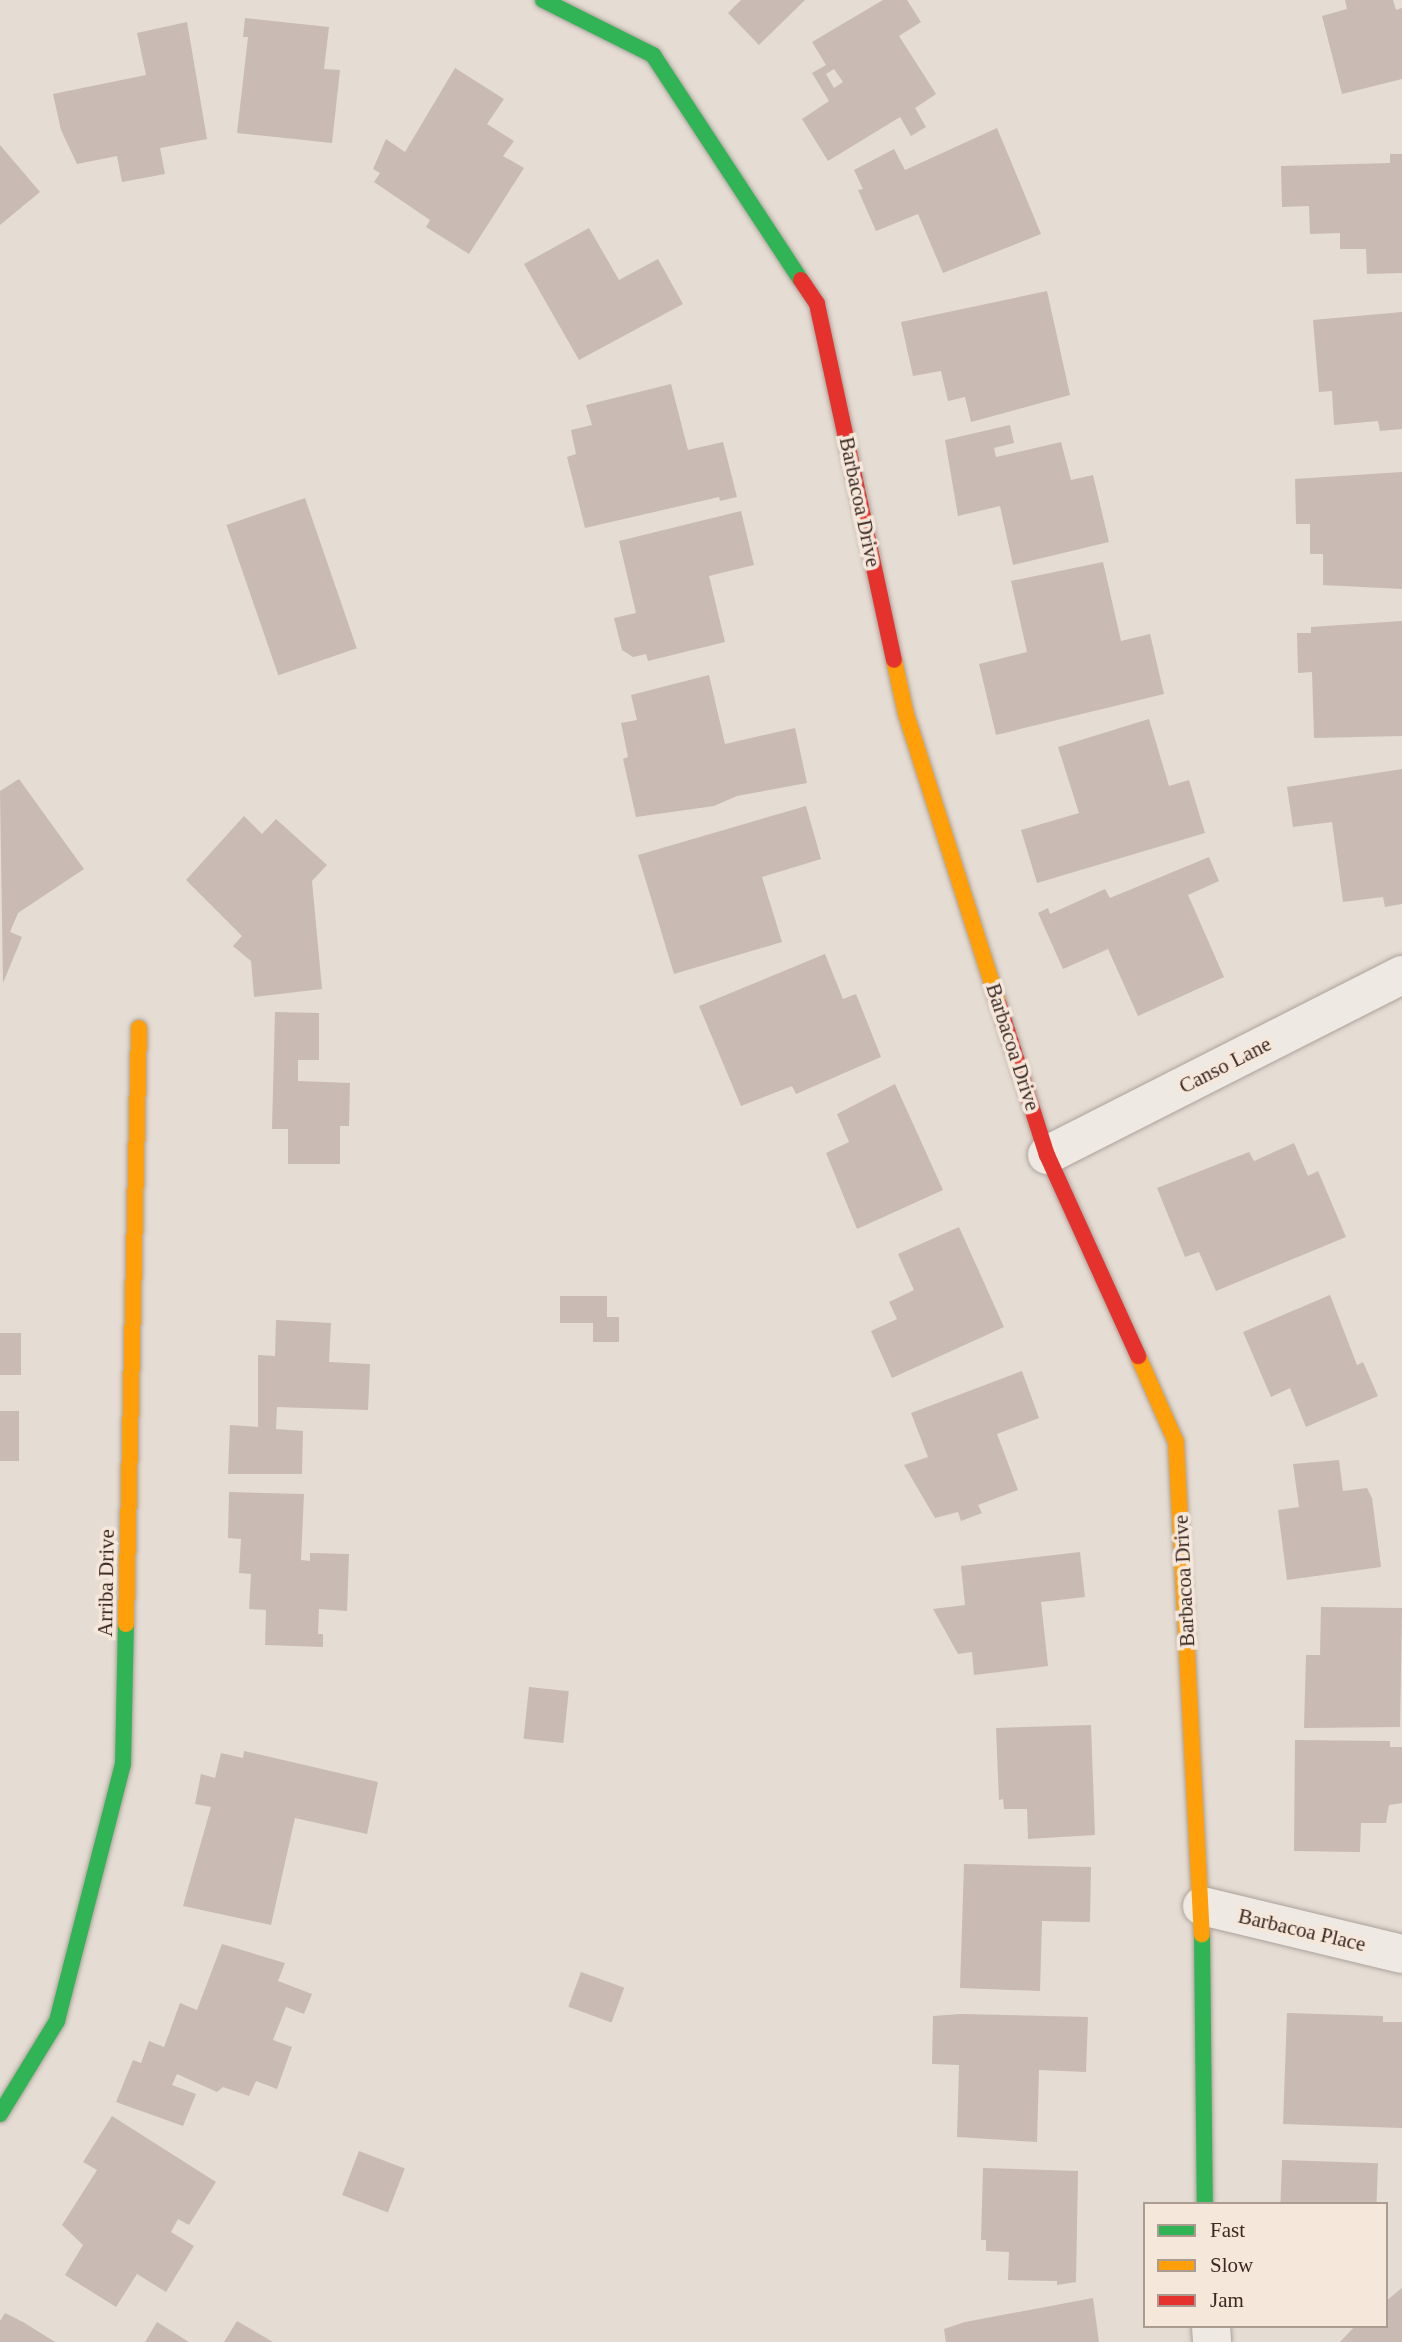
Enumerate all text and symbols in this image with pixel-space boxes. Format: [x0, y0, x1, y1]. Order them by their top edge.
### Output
street label: Barbacoa Drive [834, 435, 886, 569]
street label: Barbacoa Drive [981, 980, 1045, 1114]
street label: Canso Lane [1175, 1031, 1275, 1099]
street label: Barbacoa Drive [1168, 1514, 1200, 1648]
street label: Arriba Drive [92, 1529, 120, 1637]
street label: Barbacoa Place [1236, 1903, 1368, 1957]
legend [1143, 2202, 1388, 2328]
text: Fast [1210, 2218, 1245, 2242]
text: Slow [1210, 2253, 1253, 2277]
text: Jam [1210, 2288, 1244, 2312]

